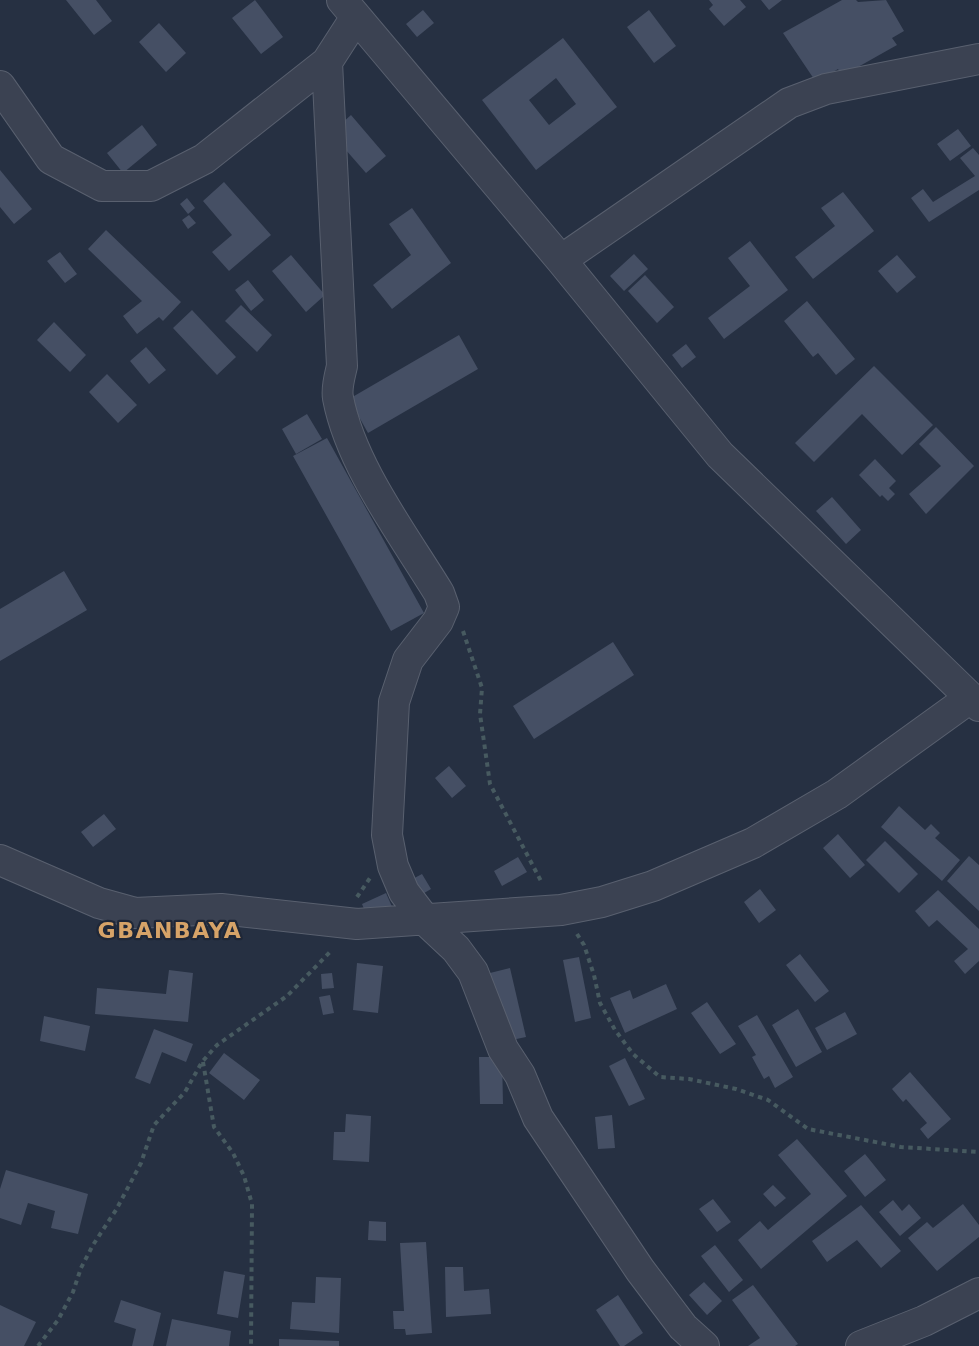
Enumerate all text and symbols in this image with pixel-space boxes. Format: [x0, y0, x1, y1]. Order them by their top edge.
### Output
district label: GBANBAYA [98, 918, 242, 943]

